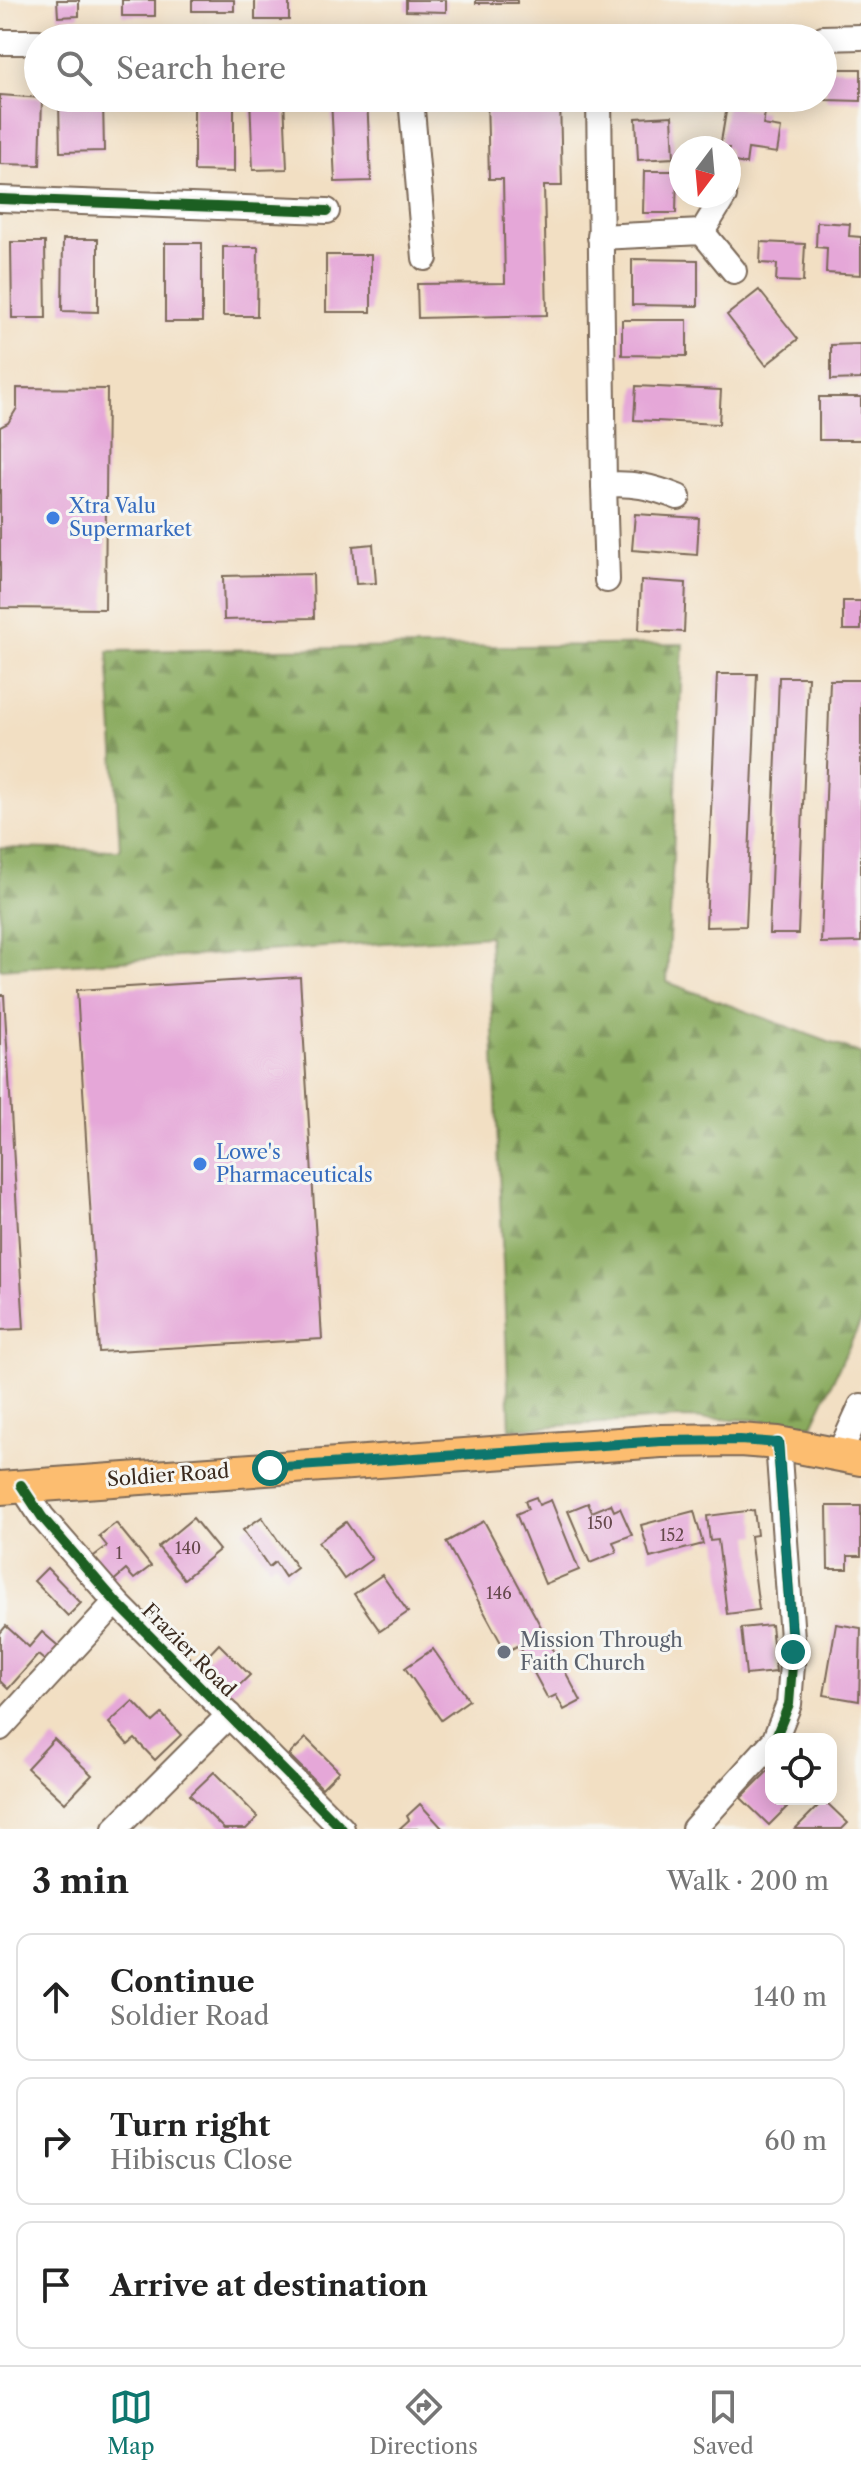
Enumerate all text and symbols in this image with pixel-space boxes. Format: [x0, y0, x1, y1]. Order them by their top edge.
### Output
search box [24, 24, 837, 112]
icon: search [52, 46, 96, 90]
text: Search here [116, 50, 286, 87]
north arrow [669, 136, 741, 208]
place label: Xtra Valu Supermarket [68, 494, 192, 541]
marker: Xtra Valu Supermarket [44, 509, 62, 527]
place label: Lowe's Pharmaceuticals [216, 1140, 373, 1187]
marker: Lowe's Pharmaceuticals [191, 1155, 209, 1173]
route start [252, 1450, 288, 1486]
street label: Soldier Road [106, 1459, 230, 1491]
house number: 150 [587, 1513, 613, 1533]
house number: 152 [660, 1525, 684, 1545]
house number: 140 [175, 1538, 201, 1558]
house number: 1 [116, 1543, 123, 1563]
house number: 146 [486, 1583, 512, 1603]
street label: Frazier Road [137, 1598, 241, 1702]
place label: Mission Through Faith Church [520, 1628, 683, 1675]
route end [775, 1634, 811, 1670]
marker: Mission Through Faith Church [495, 1643, 513, 1661]
map controls [765, 1733, 837, 1805]
button: locate [765, 1733, 837, 1805]
text: 3 min [32, 1860, 129, 1902]
text: Walk · 200 m [667, 1865, 829, 1897]
text: Continue [110, 1963, 255, 2000]
icon: ahead [34, 1975, 78, 2019]
text: 140 m [753, 1981, 827, 2013]
text: Soldier Road [110, 2000, 269, 2032]
text: Turn right [110, 2107, 270, 2144]
icon: right [34, 2119, 78, 2163]
text: 60 m [764, 2125, 827, 2157]
text: Hibiscus Close [110, 2144, 293, 2176]
icon: arrive [34, 2263, 78, 2307]
text: Arrive at destination [110, 2267, 428, 2304]
tab: Map [107, 2385, 155, 2460]
tab: Directions [369, 2385, 478, 2460]
tab: Saved [693, 2385, 754, 2460]

